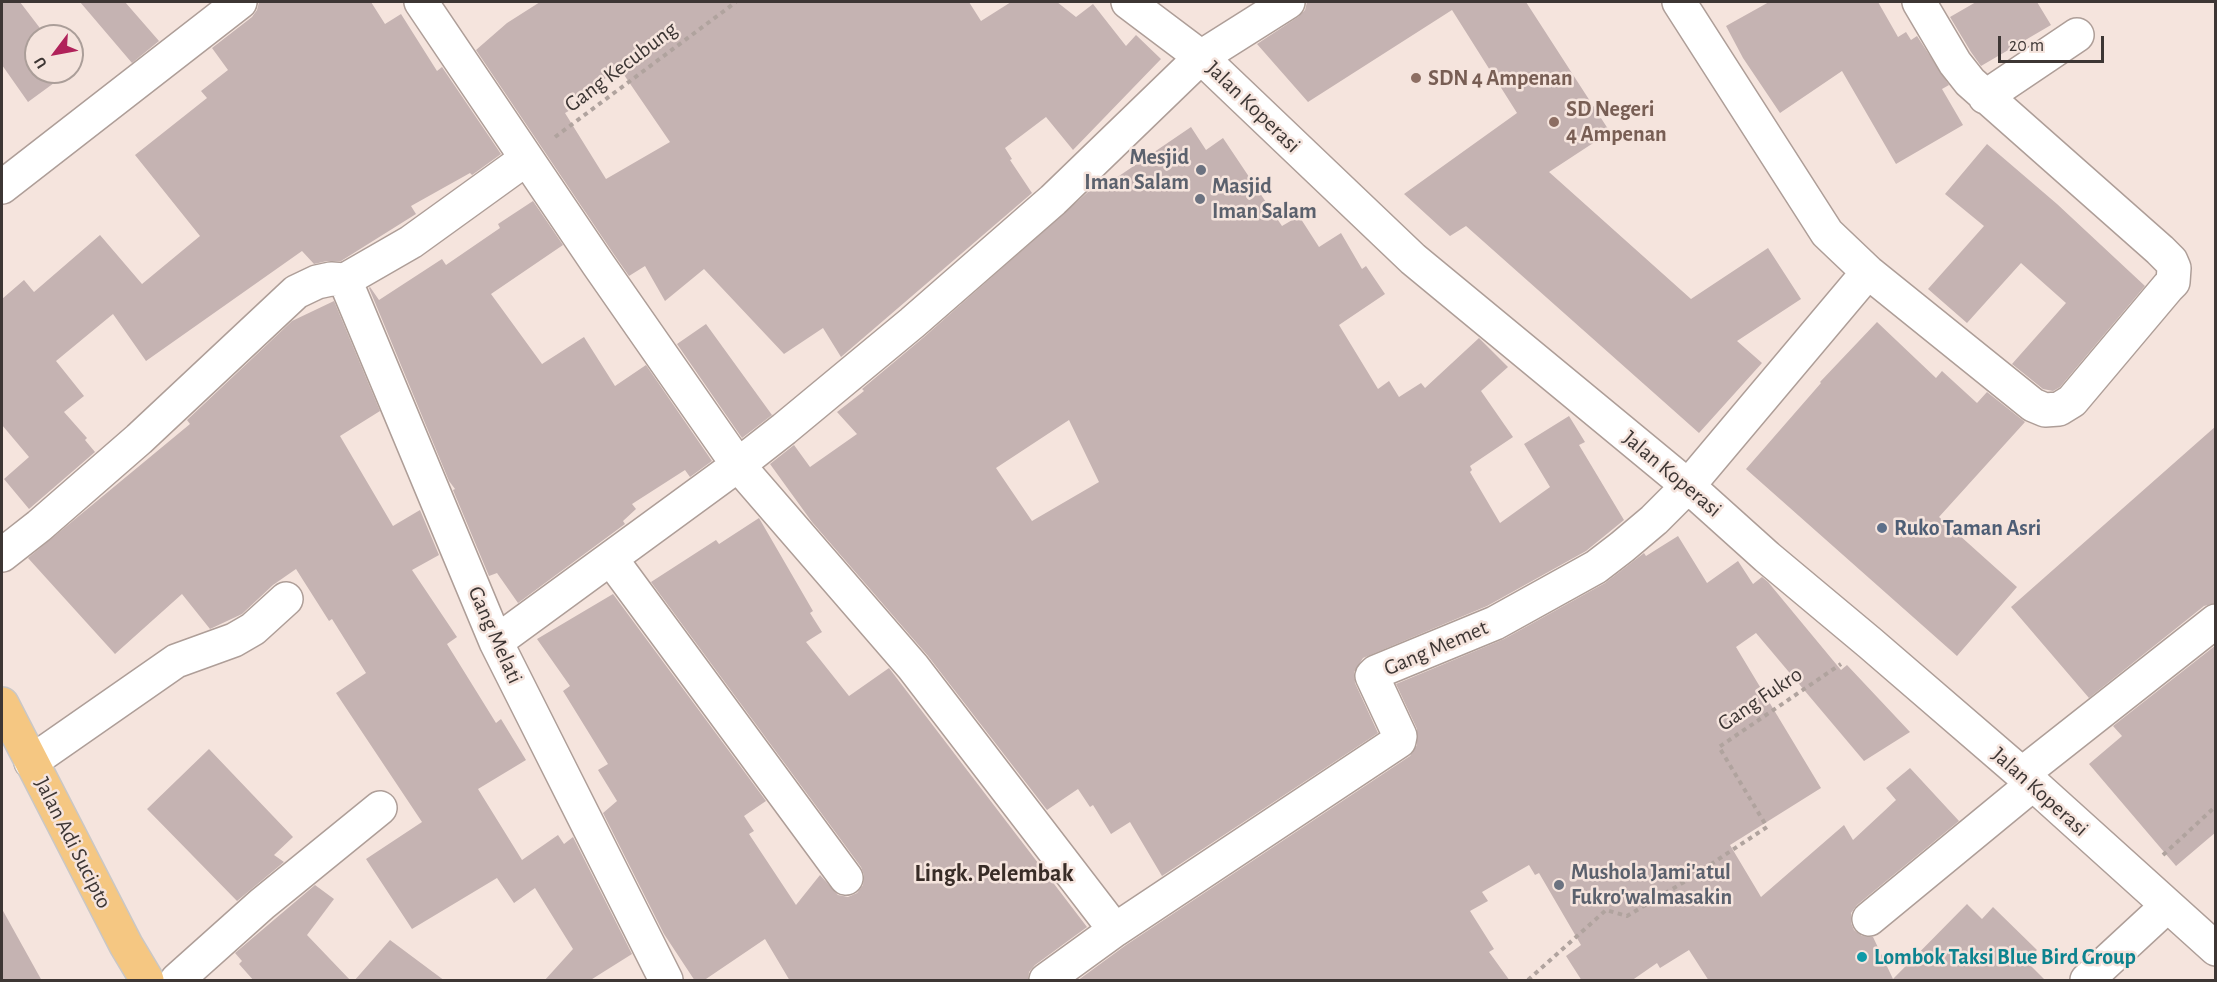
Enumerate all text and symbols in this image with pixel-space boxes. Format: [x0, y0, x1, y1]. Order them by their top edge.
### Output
street label: Gang Kecubung [559, 16, 683, 118]
north arrow [24, 24, 84, 84]
scale bar [2001, 24, 2108, 62]
text: 20 m [2009, 37, 2044, 55]
text: U [31, 54, 50, 71]
street label: Jalan Koperasi [1200, 55, 1306, 159]
place label: SDN 4 Ampenan [1428, 65, 1573, 91]
marker: SDN 4 Ampenan [1409, 71, 1423, 85]
place label: SD Negeri 4 Ampenan [1566, 96, 1667, 148]
marker: SD Negeri 4 Ampenan [1547, 115, 1561, 129]
place label: Mesjid Iman Salam [1084, 144, 1189, 196]
marker: Mesjid Iman Salam [1194, 163, 1208, 177]
place label: Masjid Iman Salam [1212, 173, 1317, 224]
marker: Masjid Iman Salam [1193, 192, 1207, 206]
street label: Jalan Koperasi [1617, 425, 1727, 523]
place label: Ruko Taman Asri [1894, 515, 2041, 541]
marker: Ruko Taman Asri [1875, 521, 1889, 535]
street label: Gang Melati [462, 582, 528, 688]
street label: Gang Memet [1380, 614, 1492, 682]
street label: Gang Fukro [1713, 661, 1807, 737]
street label: Jalan Koperasi [1986, 742, 2094, 842]
street label: Jalan Adi Sucipto [29, 773, 117, 913]
place label: Mushola Jami'atul Fukro'walmasakin [1571, 859, 1732, 910]
district label: Lingk. Pelembak [914, 860, 1074, 888]
marker: Mushola Jami'atul Fukro'walmasakin [1552, 878, 1566, 892]
place label: Lombok Taksi Blue Bird Group [1874, 944, 2136, 970]
marker: Lombok Taksi Blue Bird Group [1855, 950, 1869, 964]

